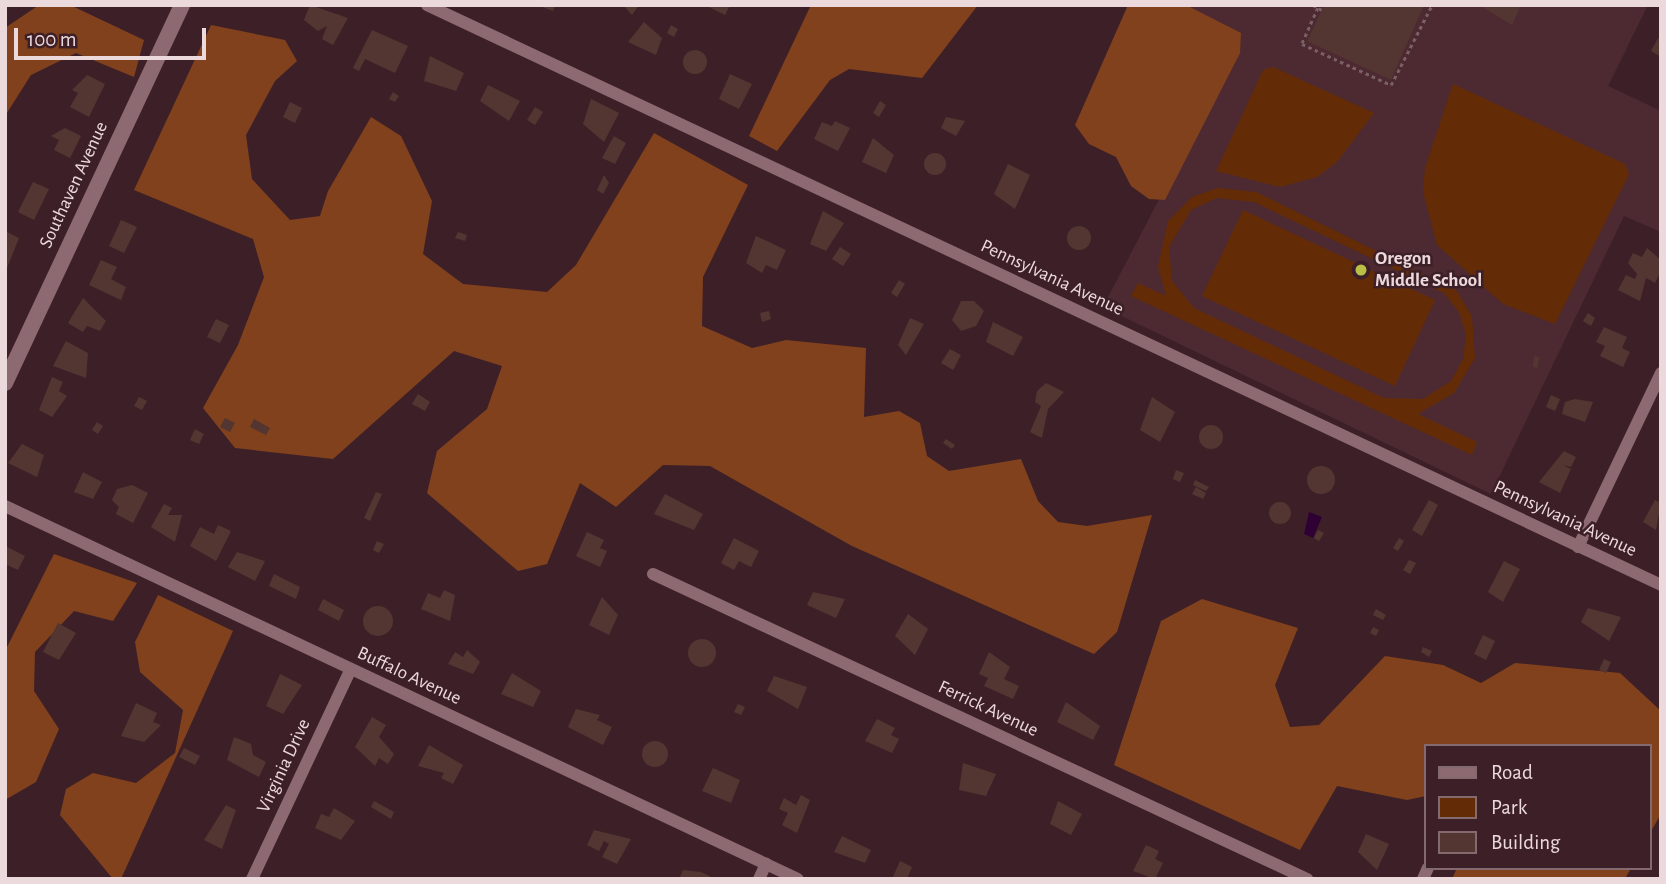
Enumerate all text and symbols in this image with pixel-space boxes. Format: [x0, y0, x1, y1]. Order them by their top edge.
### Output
scale bar [18, 14, 210, 58]
text: 100 m [27, 29, 77, 50]
street label: Southaven Avenue [35, 118, 113, 252]
street label: Pennsylvania Avenue [977, 235, 1127, 321]
place label: Oregon Middle School [1375, 248, 1482, 292]
marker: Oregon Middle School [1353, 262, 1369, 278]
street label: Pennsylvania Avenue [1490, 476, 1640, 562]
street label: Buffalo Avenue [353, 642, 465, 710]
street label: Ferrick Avenue [934, 676, 1042, 742]
street label: Virginia Drive [252, 715, 316, 817]
legend [1424, 744, 1652, 870]
text: Road [1491, 762, 1533, 783]
text: Park [1491, 797, 1527, 818]
text: Building [1491, 832, 1560, 853]

